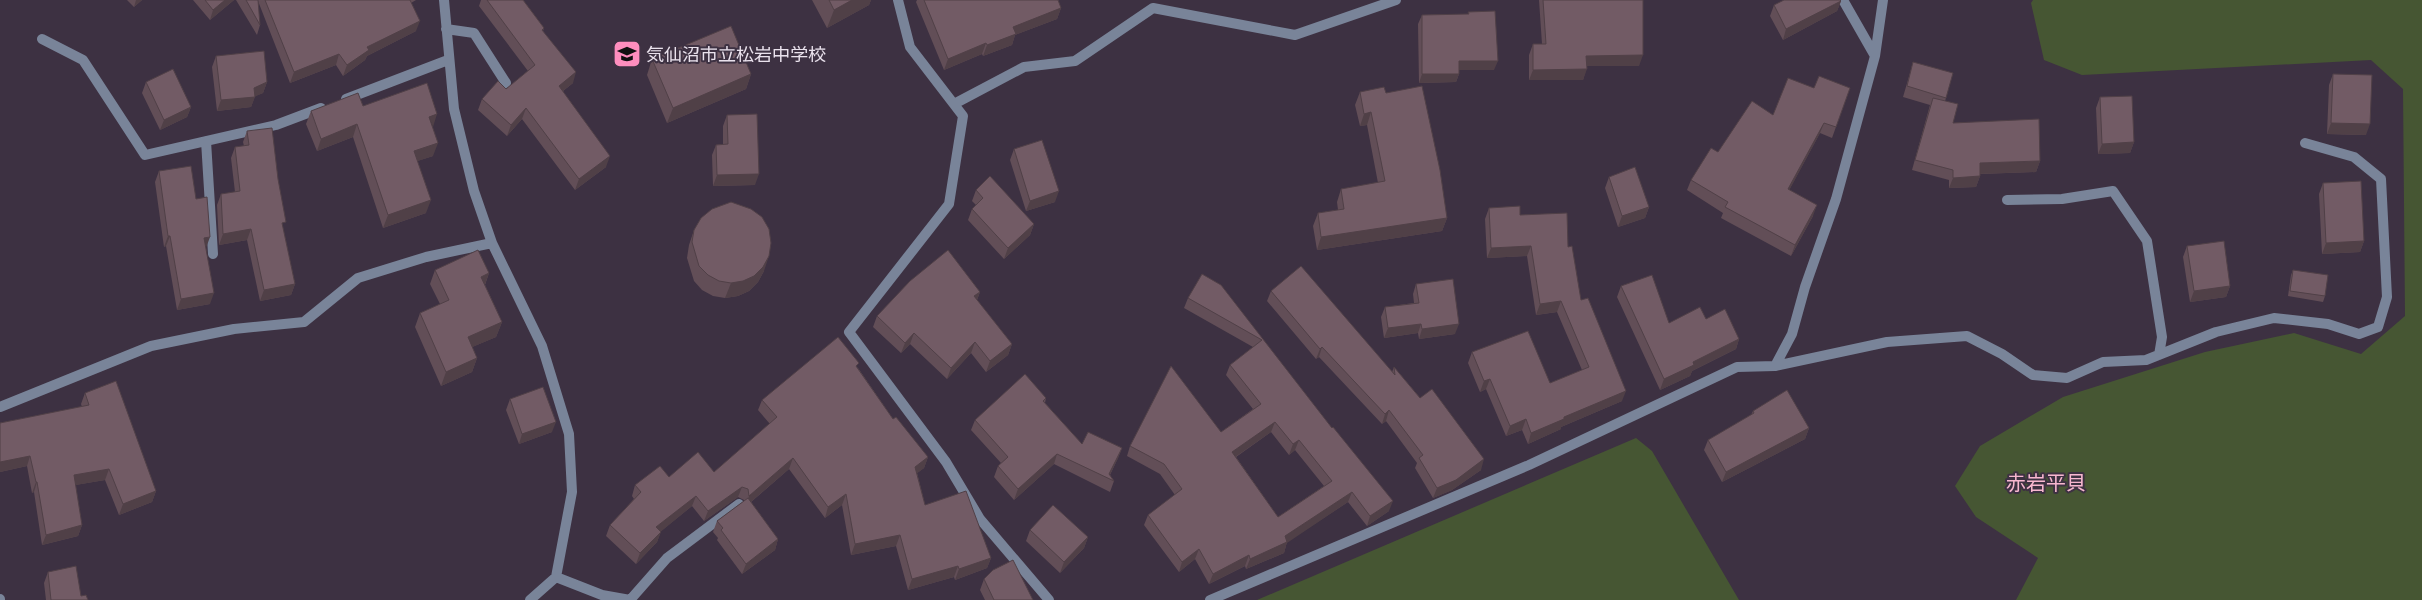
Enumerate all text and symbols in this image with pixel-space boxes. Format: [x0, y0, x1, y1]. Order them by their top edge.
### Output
school or university icon: 気仙沼市立松岩中学校 [612, 39, 642, 69]
place label: 気仙沼市立松岩中学校 [646, 44, 826, 65]
district label: 赤岩平貝 [2006, 471, 2086, 495]

